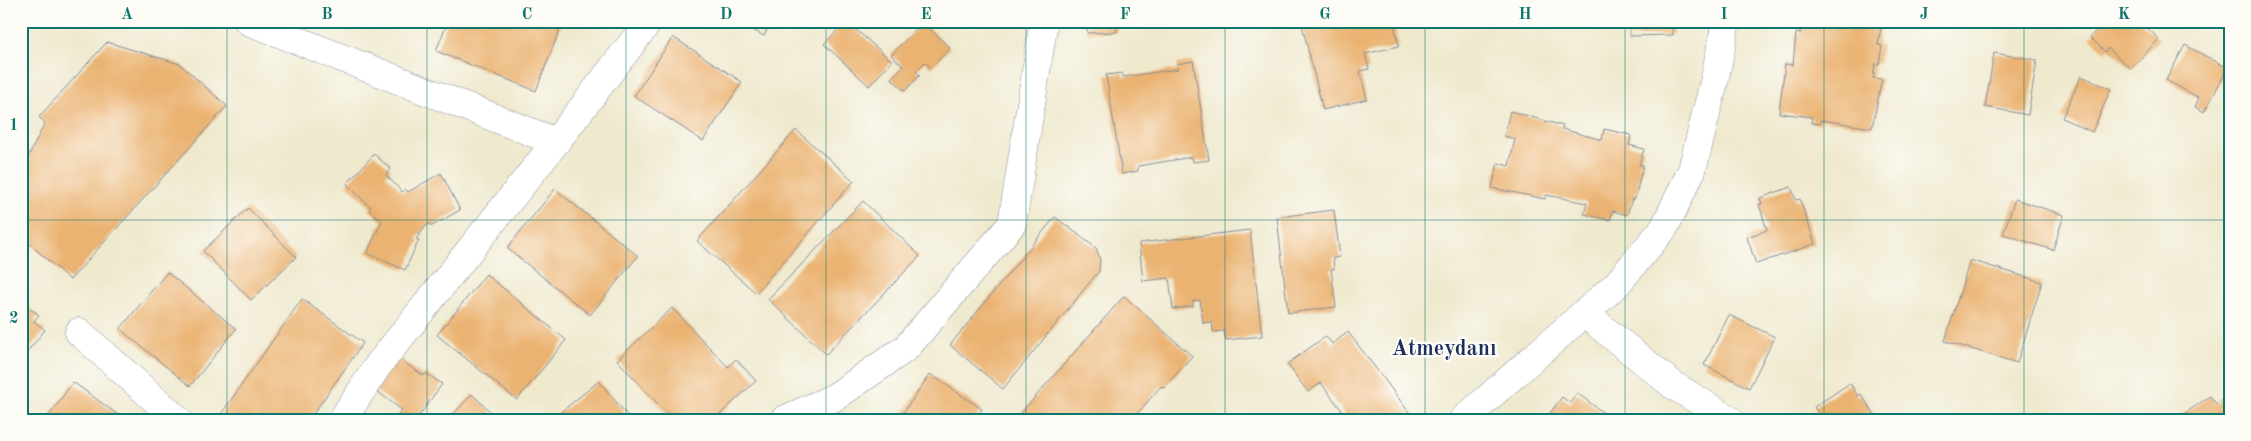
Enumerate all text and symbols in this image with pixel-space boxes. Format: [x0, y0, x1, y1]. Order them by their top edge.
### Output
text: A [121, 7, 133, 23]
text: B [321, 7, 333, 23]
text: C [522, 7, 532, 23]
text: D [720, 7, 732, 23]
text: E [920, 7, 932, 23]
text: F [1120, 7, 1131, 23]
text: G [1319, 7, 1331, 23]
text: H [1518, 7, 1532, 23]
text: I [1720, 7, 1728, 23]
text: J [1920, 7, 1929, 23]
text: K [2118, 7, 2130, 23]
text: 1 [9, 118, 19, 134]
text: 2 [9, 311, 19, 327]
district label: Atmeydanı [1392, 338, 1496, 360]

